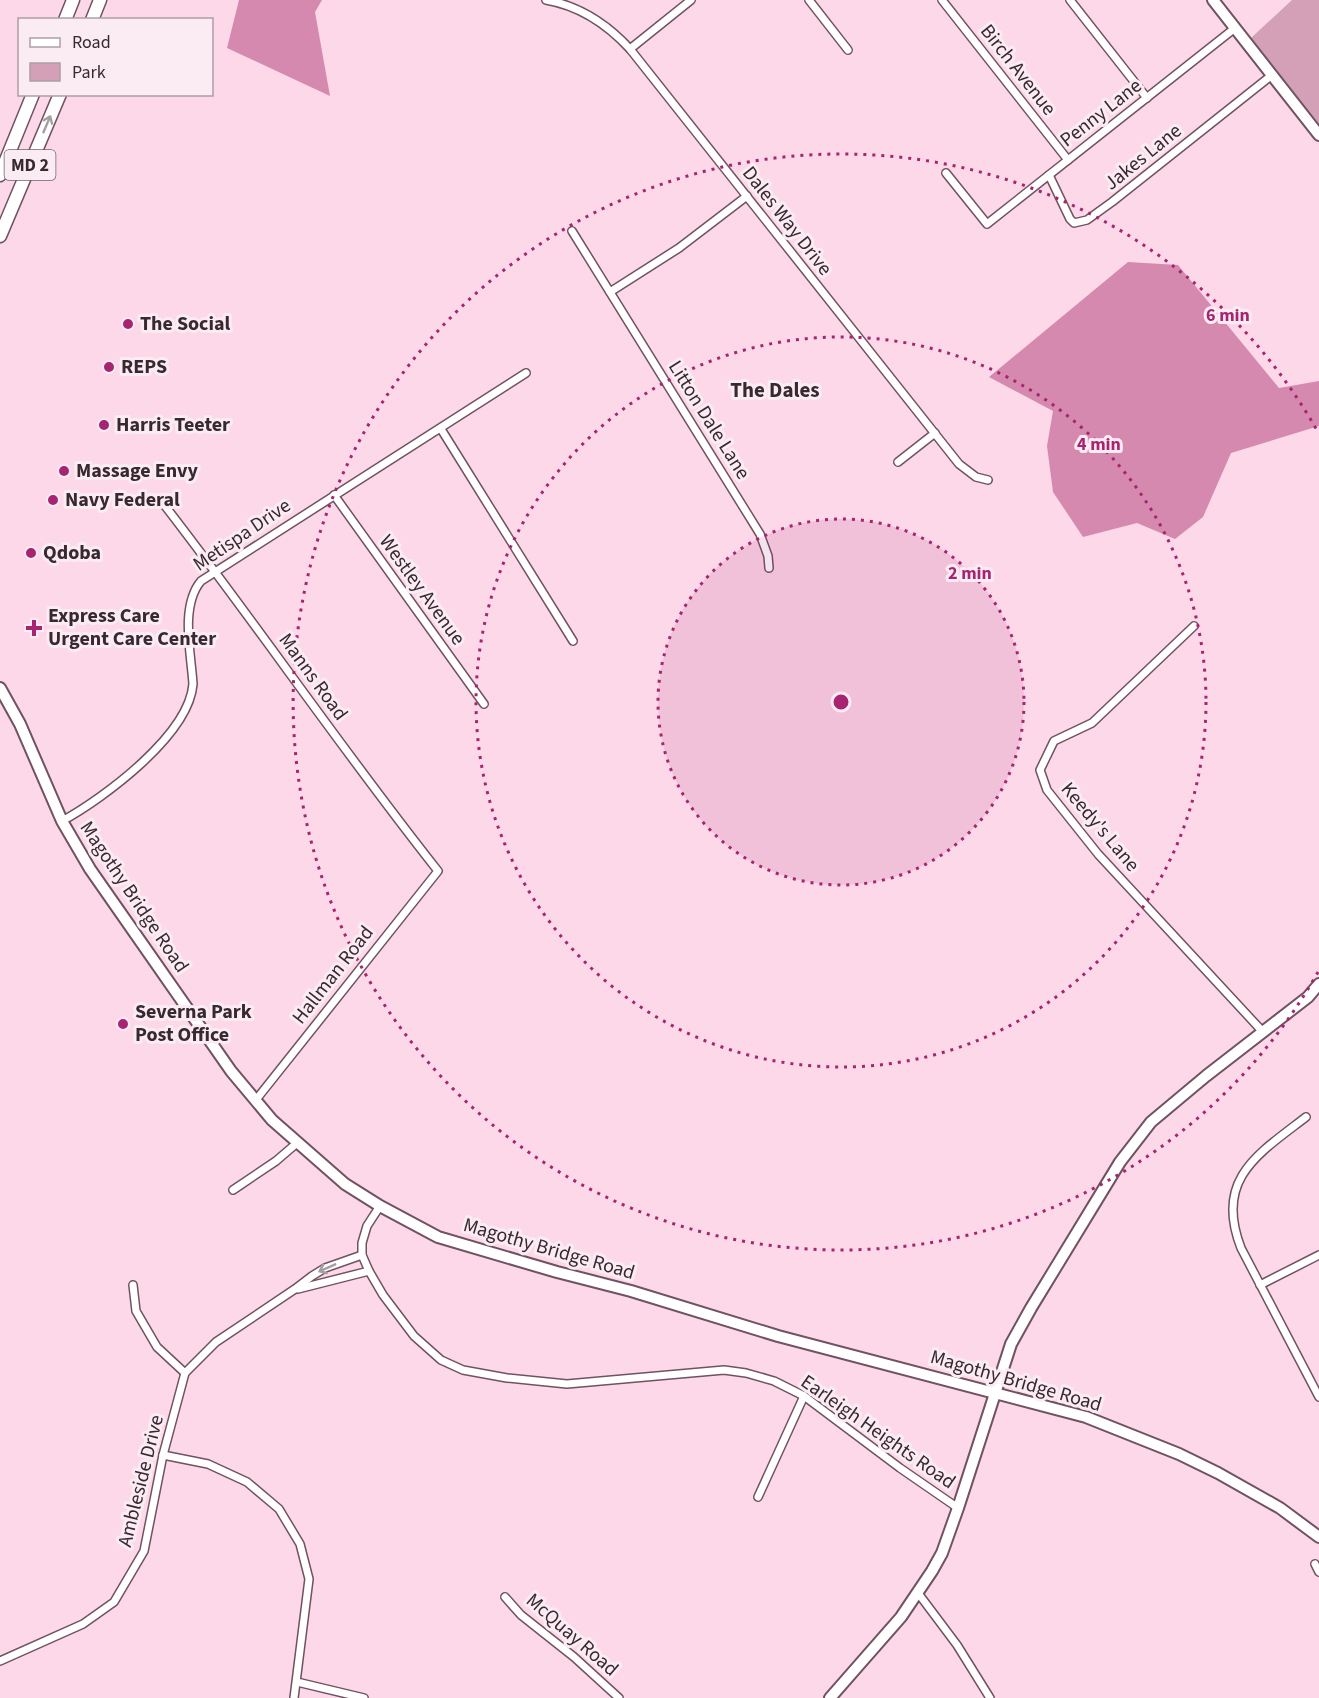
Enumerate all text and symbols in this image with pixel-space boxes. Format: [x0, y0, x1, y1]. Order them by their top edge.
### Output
legend [18, 18, 213, 96]
street label: Birch Avenue [973, 18, 1063, 122]
text: Road [72, 30, 111, 55]
text: Park [72, 60, 106, 85]
street label: Penny Lane [1054, 72, 1148, 154]
one-way arrow [42, 116, 54, 134]
street label: Jakes Lane [1098, 117, 1188, 197]
road number: MD 2 [4, 150, 56, 180]
street label: Dales Way Drive [735, 160, 839, 282]
text: 6 min [1206, 303, 1250, 328]
place label: The Social [140, 310, 231, 338]
marker: The Social [121, 317, 135, 331]
place label: REPS [121, 353, 167, 381]
street label: Litton Dale Lane [661, 355, 757, 485]
marker: REPS [102, 360, 116, 374]
district label: The Dales [730, 375, 820, 405]
place label: Harris Teeter [116, 411, 230, 439]
marker: Harris Teeter [97, 418, 111, 432]
text: 4 min [1077, 432, 1121, 457]
place label: Massage Envy [76, 457, 199, 485]
marker: Massage Envy [57, 464, 71, 478]
place label: Navy Federal [65, 486, 180, 514]
street label: Metispa Drive [188, 492, 297, 578]
marker: Navy Federal [46, 493, 60, 507]
street label: Westley Avenue [372, 529, 472, 651]
place label: Qdoba [43, 539, 101, 567]
marker: Qdoba [24, 546, 38, 560]
text: 2 min [948, 561, 992, 586]
place label: Express Care Urgent Care Center [48, 602, 216, 653]
marker: Express Care Urgent Care Center [25, 619, 43, 637]
street label: Manns Road [272, 628, 354, 726]
centre of rings [831, 692, 851, 712]
street label: Keedy's Lane [1054, 776, 1146, 878]
street label: Magothy Bridge Road [73, 816, 195, 978]
street label: Hallman Road [286, 920, 380, 1030]
place label: Severna Park Post Office [135, 998, 252, 1049]
marker: Severna Park Post Office [116, 1017, 130, 1031]
street label: Magothy Bridge Road [460, 1211, 638, 1287]
one-way arrow [318, 1263, 336, 1275]
street label: Magothy Bridge Road [927, 1343, 1105, 1419]
street label: Earleigh Heights Road [795, 1368, 961, 1496]
street label: Ambleside Drive [111, 1412, 171, 1550]
street label: McQuay Road [520, 1587, 624, 1683]

